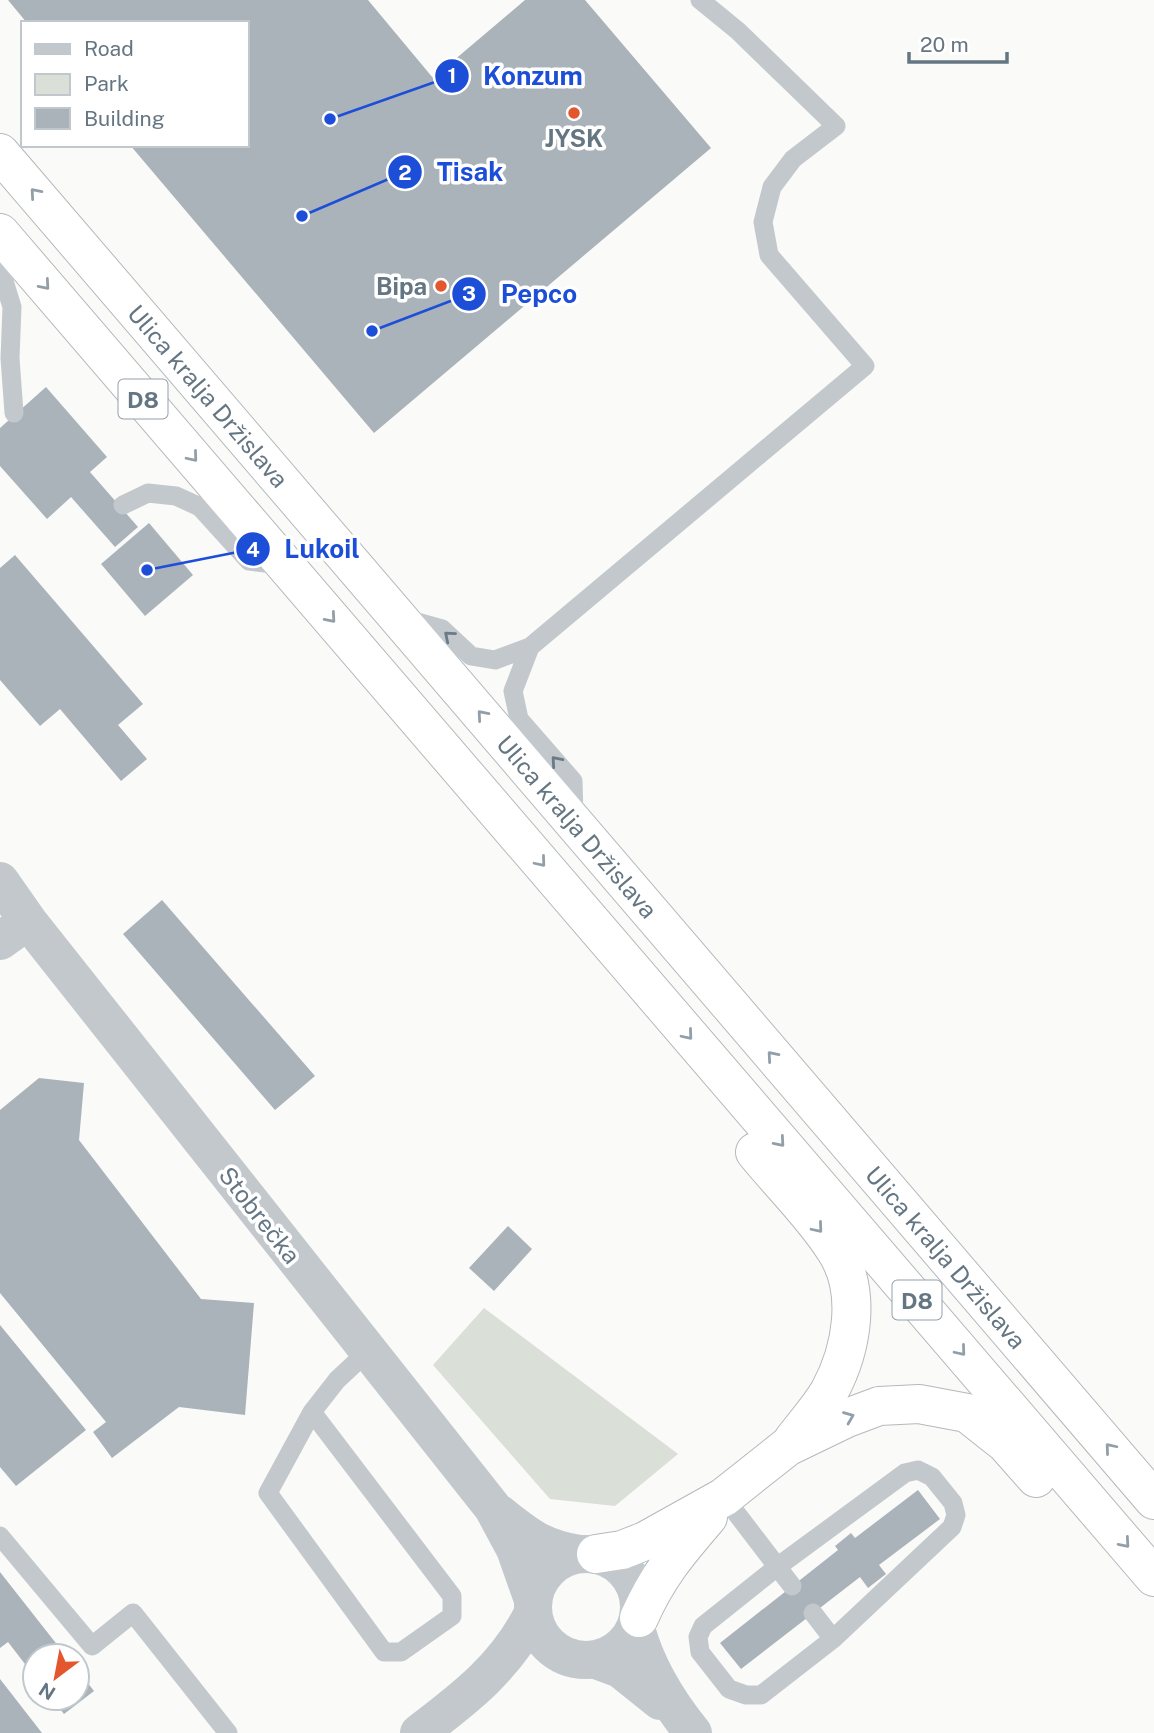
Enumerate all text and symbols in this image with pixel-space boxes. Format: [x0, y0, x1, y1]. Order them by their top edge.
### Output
legend [21, 21, 248, 147]
scale bar [909, 21, 1007, 65]
text: 20 m [920, 32, 969, 57]
text: Road [84, 36, 134, 61]
callout: Konzum [434, 52, 597, 99]
text: Konzum [483, 60, 583, 91]
text: 1 [448, 63, 457, 88]
text: Park [84, 71, 129, 96]
marker: JYSK [566, 105, 582, 121]
text: Building [84, 106, 165, 131]
place label: JYSK [545, 124, 603, 152]
callout: Tisak [387, 149, 517, 196]
text: Tisak [437, 156, 503, 187]
text: 2 [398, 160, 412, 185]
one-way arrow [31, 188, 43, 201]
callout: Pepco [451, 270, 591, 317]
place label: Bipa [376, 272, 427, 300]
one-way arrow [37, 276, 49, 289]
marker: Bipa [433, 278, 449, 294]
text: Pepco [501, 278, 577, 309]
text: 3 [462, 281, 476, 306]
street label: Ulica kralja Držislava [122, 299, 294, 493]
road number: D8 [118, 380, 168, 418]
one-way arrow [185, 449, 197, 462]
callout: Lukoil [235, 526, 374, 573]
text: Lukoil [284, 533, 360, 564]
text: 4 [246, 537, 260, 562]
one-way arrow [323, 610, 335, 623]
one-way arrow [444, 632, 457, 644]
one-way arrow [478, 711, 490, 724]
street label: Ulica kralja Držislava [491, 730, 663, 924]
one-way arrow [552, 756, 564, 769]
one-way arrow [533, 853, 545, 866]
one-way arrow [680, 1027, 693, 1040]
one-way arrow [768, 1052, 780, 1065]
one-way arrow [772, 1134, 784, 1147]
street label: Ulica kralja Držislava [860, 1160, 1032, 1354]
street label: Stobrečka [214, 1161, 306, 1269]
one-way arrow [810, 1220, 822, 1233]
road number: D8 [892, 1280, 942, 1320]
one-way arrow [953, 1343, 965, 1356]
one-way arrow [842, 1412, 854, 1426]
one-way arrow [1106, 1444, 1118, 1457]
one-way arrow [1117, 1535, 1129, 1548]
north arrow [21, 1642, 91, 1712]
text: N [35, 1678, 59, 1705]

